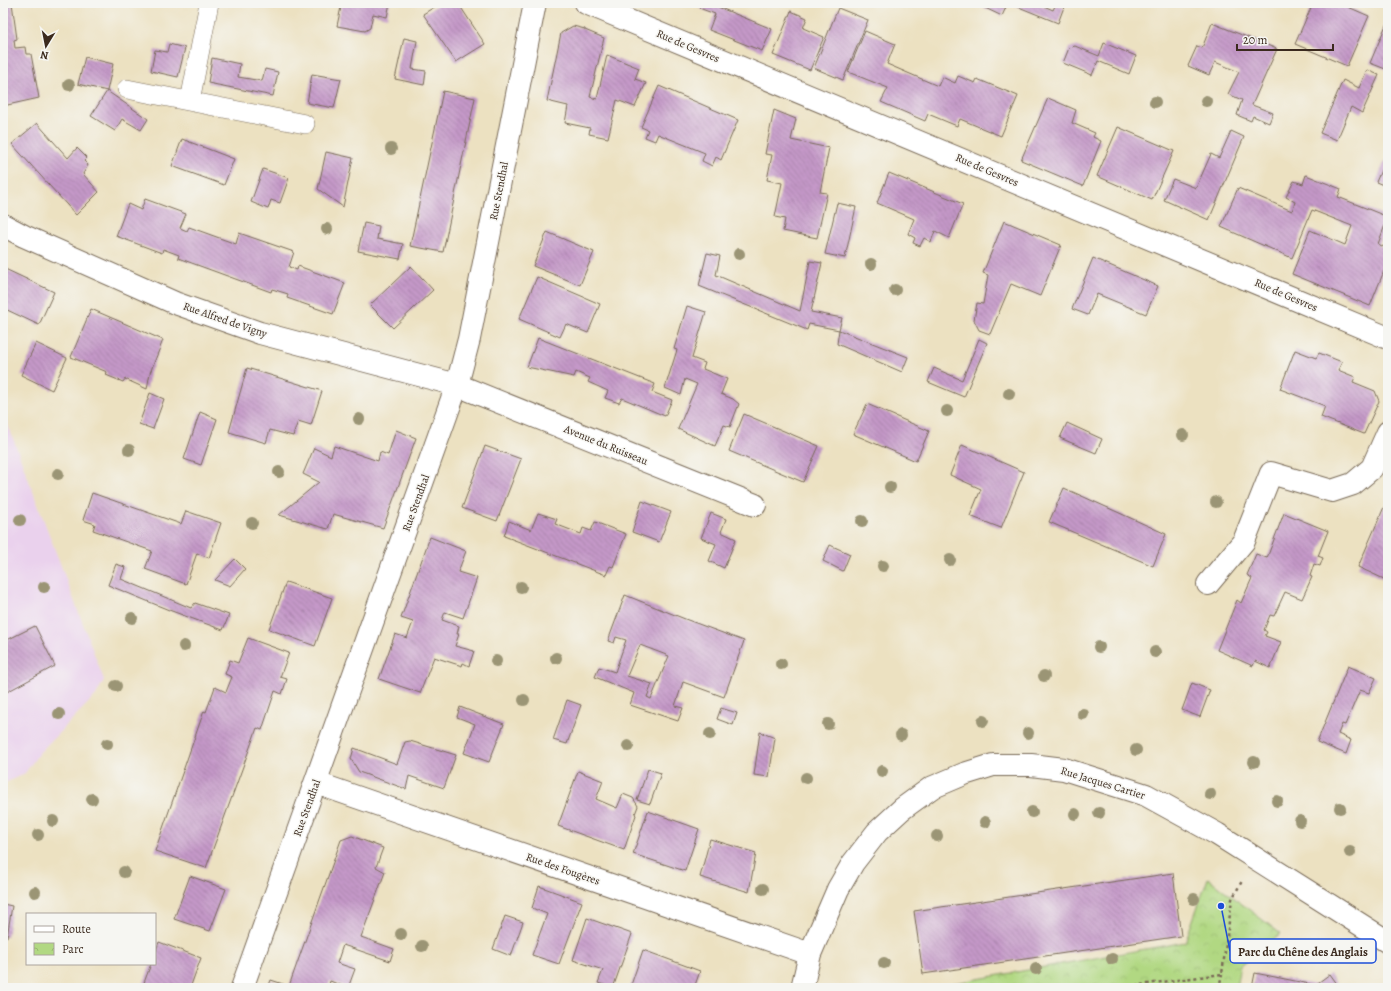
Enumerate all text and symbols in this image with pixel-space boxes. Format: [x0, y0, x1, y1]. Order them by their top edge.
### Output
north arrow [26, 26, 66, 66]
street label: Rue de Gesvres [654, 26, 722, 66]
scale bar [1237, 26, 1333, 52]
text: 20 m [1243, 32, 1267, 48]
text: N [39, 47, 50, 63]
street label: Rue de Gesvres [953, 150, 1021, 190]
street label: Rue Stendhal [486, 160, 512, 222]
street label: Rue de Gesvres [1252, 275, 1320, 315]
street label: Rue Alfred de Vigny [181, 299, 269, 341]
street label: Avenue du Ruisseau [561, 421, 650, 469]
street label: Rue Stendhal [399, 472, 433, 534]
street label: Rue Jacques Cartier [1059, 763, 1147, 803]
street label: Rue Stendhal [290, 777, 324, 839]
street label: Rue des Fougères [524, 849, 602, 889]
legend [26, 913, 156, 965]
text: Route [62, 921, 91, 937]
callout: Parc du Chêne des Anglais [1230, 939, 1376, 963]
text: Parc [62, 941, 84, 957]
text: Parc du Chêne des Anglais [1238, 944, 1368, 960]

